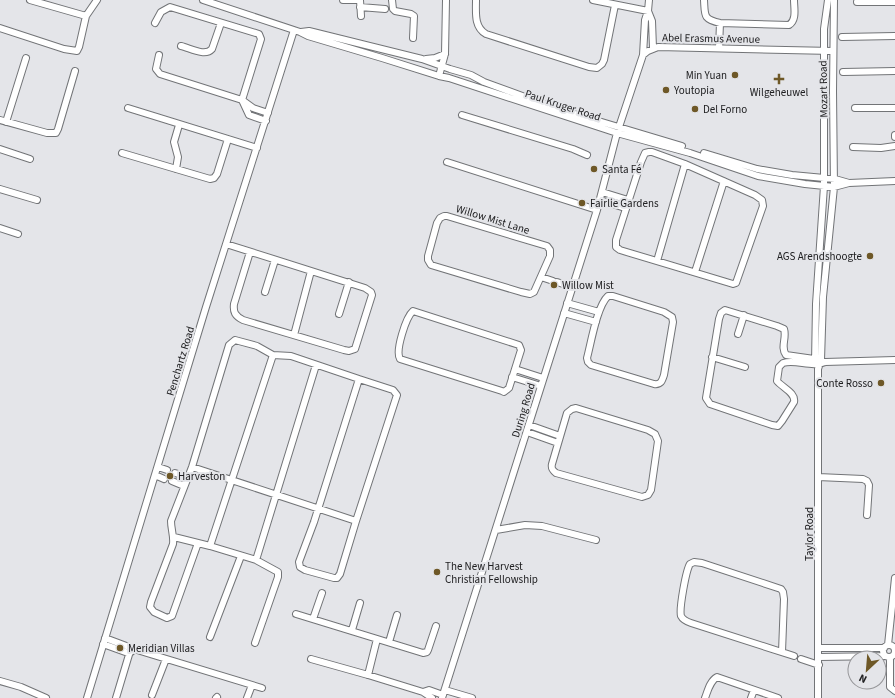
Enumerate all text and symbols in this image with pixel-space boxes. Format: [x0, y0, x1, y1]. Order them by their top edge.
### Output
street label: Abel Erasmus Avenue [662, 30, 761, 47]
street label: Mozart Road [816, 60, 831, 118]
place label: Min Yuan [686, 68, 727, 83]
marker: Min Yuan [730, 70, 740, 80]
marker: Wilgeheuwel [774, 74, 784, 84]
place label: Youtopia [673, 83, 715, 98]
marker: Youtopia [661, 85, 671, 95]
place label: Wilgeheuwel [750, 85, 808, 100]
street label: Paul Kruger Road [523, 86, 603, 125]
place label: Del Forno [703, 102, 747, 117]
marker: Del Forno [690, 104, 700, 114]
place label: Santa Fé [602, 162, 642, 177]
marker: Santa Fé [589, 164, 599, 174]
place label: Fairlie Gardens [590, 196, 659, 211]
marker: Fairlie Gardens [577, 198, 587, 208]
street label: Willow Mist Lane [454, 201, 532, 238]
place label: AGS Arendshoogte [777, 249, 863, 264]
marker: AGS Arendshoogte [865, 251, 875, 261]
place label: Willow Mist [562, 278, 614, 293]
marker: Willow Mist [549, 280, 559, 290]
street label: Penchartz Road [163, 325, 198, 398]
place label: Conte Rosso [816, 376, 873, 391]
marker: Conte Rosso [876, 378, 886, 388]
street label: During Road [508, 381, 539, 439]
place label: Harveston [178, 469, 225, 484]
marker: Harveston [165, 471, 175, 481]
street label: Taylor Road [802, 507, 817, 561]
place label: The New Harvest Christian Fellowship [445, 559, 538, 587]
marker: The New Harvest Christian Fellowship [432, 567, 442, 577]
place label: Meridian Villas [128, 641, 195, 656]
marker: Meridian Villas [115, 643, 125, 653]
north arrow [847, 650, 887, 690]
text: N [856, 670, 869, 687]

